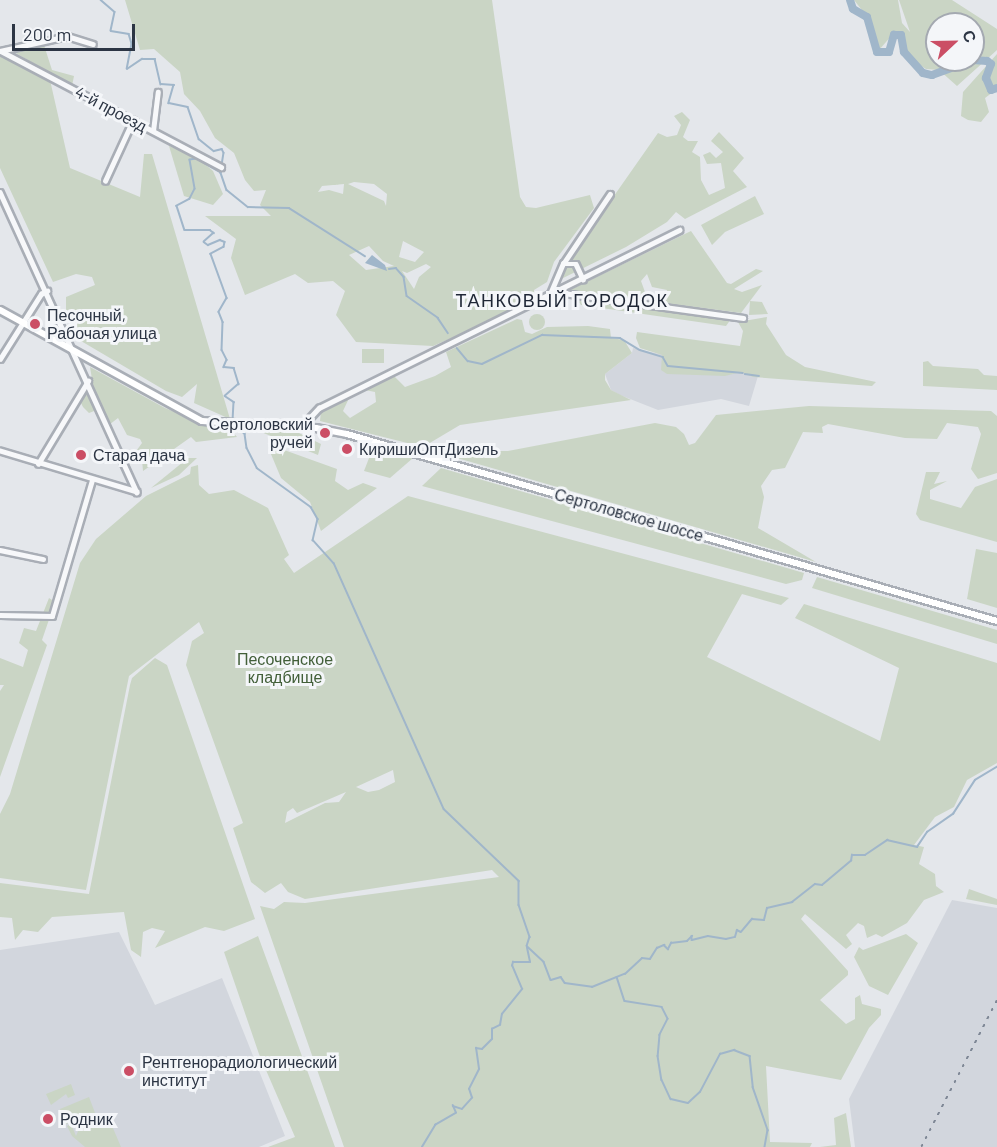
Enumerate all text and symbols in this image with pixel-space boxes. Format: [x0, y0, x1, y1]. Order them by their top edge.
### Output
scale bar [15, 12, 138, 50]
north arrow [925, 12, 985, 72]
text: 200 m [23, 23, 71, 45]
text: С [959, 27, 981, 45]
street label: 4-й проезд [72, 82, 150, 136]
district label: ТАНКОВЫЙ ГОРОДОК [456, 289, 668, 311]
place label: Песочный, Рабочая улица [47, 305, 157, 343]
marker: Песочный, Рабочая улица [28, 317, 42, 331]
place label: Сертоловский ручей [209, 414, 313, 452]
marker: Сертоловский ручей [318, 426, 332, 440]
place label: КиришиОптДизель [359, 439, 498, 459]
marker: КиришиОптДизель [340, 442, 354, 456]
place label: Старая дача [93, 445, 185, 465]
marker: Старая дача [74, 448, 88, 462]
street label: Сертоловское шоссе [552, 485, 706, 545]
park label: Песоченское кладбище [237, 649, 333, 687]
place label: Рентгенорадиологический институт [142, 1052, 337, 1090]
marker: Рентгенорадиологический институт [120, 1062, 138, 1080]
place label: Родник [60, 1109, 113, 1129]
marker: Родник [41, 1112, 55, 1126]

